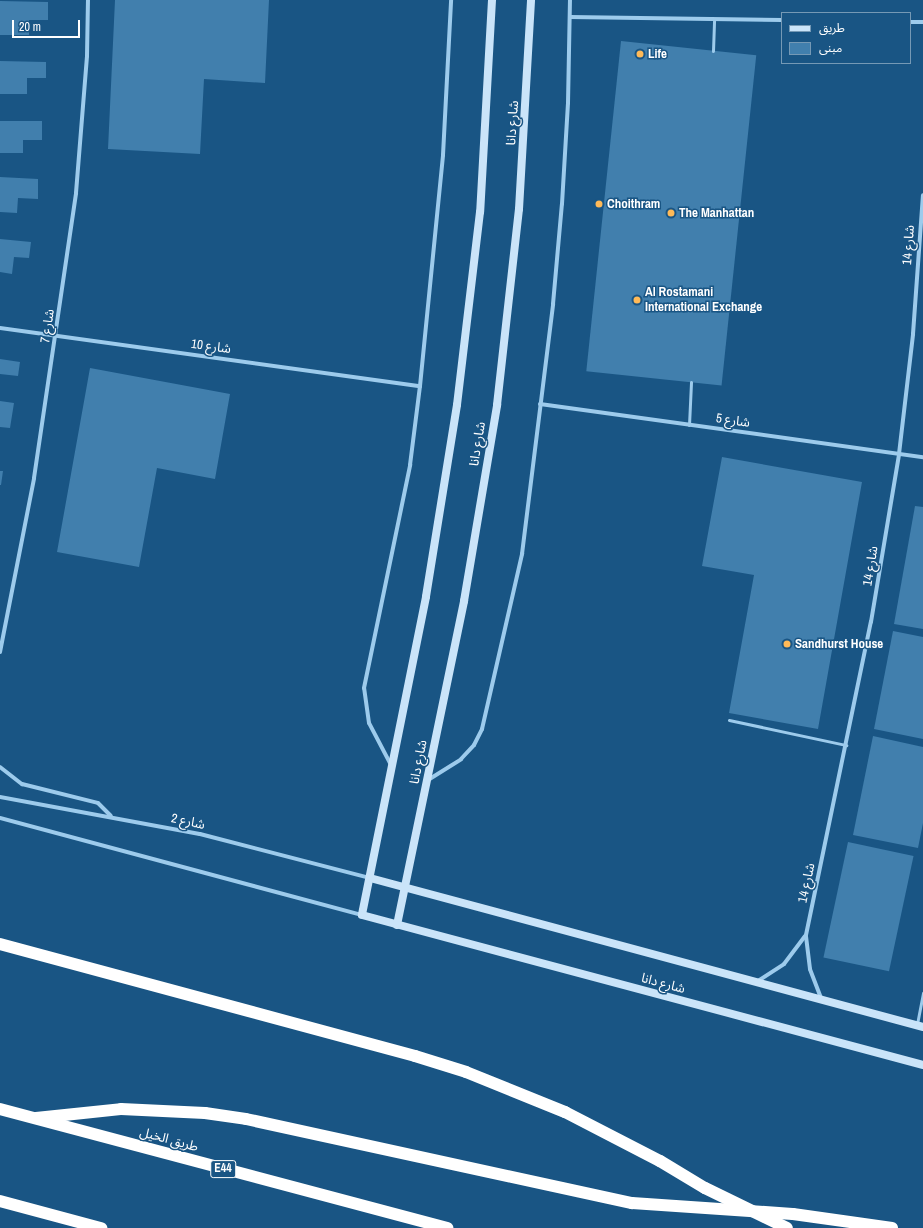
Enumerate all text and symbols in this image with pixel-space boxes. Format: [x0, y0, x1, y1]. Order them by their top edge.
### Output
scale bar [14, 12, 82, 38]
legend [781, 12, 911, 64]
text: 20 m [19, 19, 41, 35]
text: طريق [819, 20, 845, 36]
text: مبنى [819, 40, 842, 56]
place label: Life [648, 46, 667, 62]
marker: Life [635, 49, 645, 59]
street label: شارع دانا [504, 100, 522, 146]
place label: Choithram [607, 196, 660, 212]
marker: Choithram [594, 199, 604, 209]
place label: The Manhattan [679, 205, 754, 221]
marker: The Manhattan [666, 208, 676, 218]
street label: شارع 14 [900, 224, 918, 266]
place label: Al Rostamani International Exchange [645, 285, 762, 316]
marker: Al Rostamani International Exchange [632, 295, 642, 305]
street label: شارع 7 [38, 308, 58, 344]
street label: شارع 10 [190, 336, 232, 358]
street label: شارع 5 [715, 411, 751, 431]
street label: شارع دانا [467, 421, 489, 467]
street label: شارع 14 [860, 545, 882, 587]
place label: Sandhurst House [795, 636, 883, 652]
marker: Sandhurst House [782, 639, 792, 649]
street label: شارع دانا [407, 738, 431, 786]
street label: شارع 2 [170, 811, 206, 833]
street label: شارع 14 [795, 862, 819, 904]
street label: شارع دانا [639, 971, 687, 997]
street label: طريق الخيل [138, 1125, 200, 1155]
road number: E44 [210, 1159, 236, 1179]

